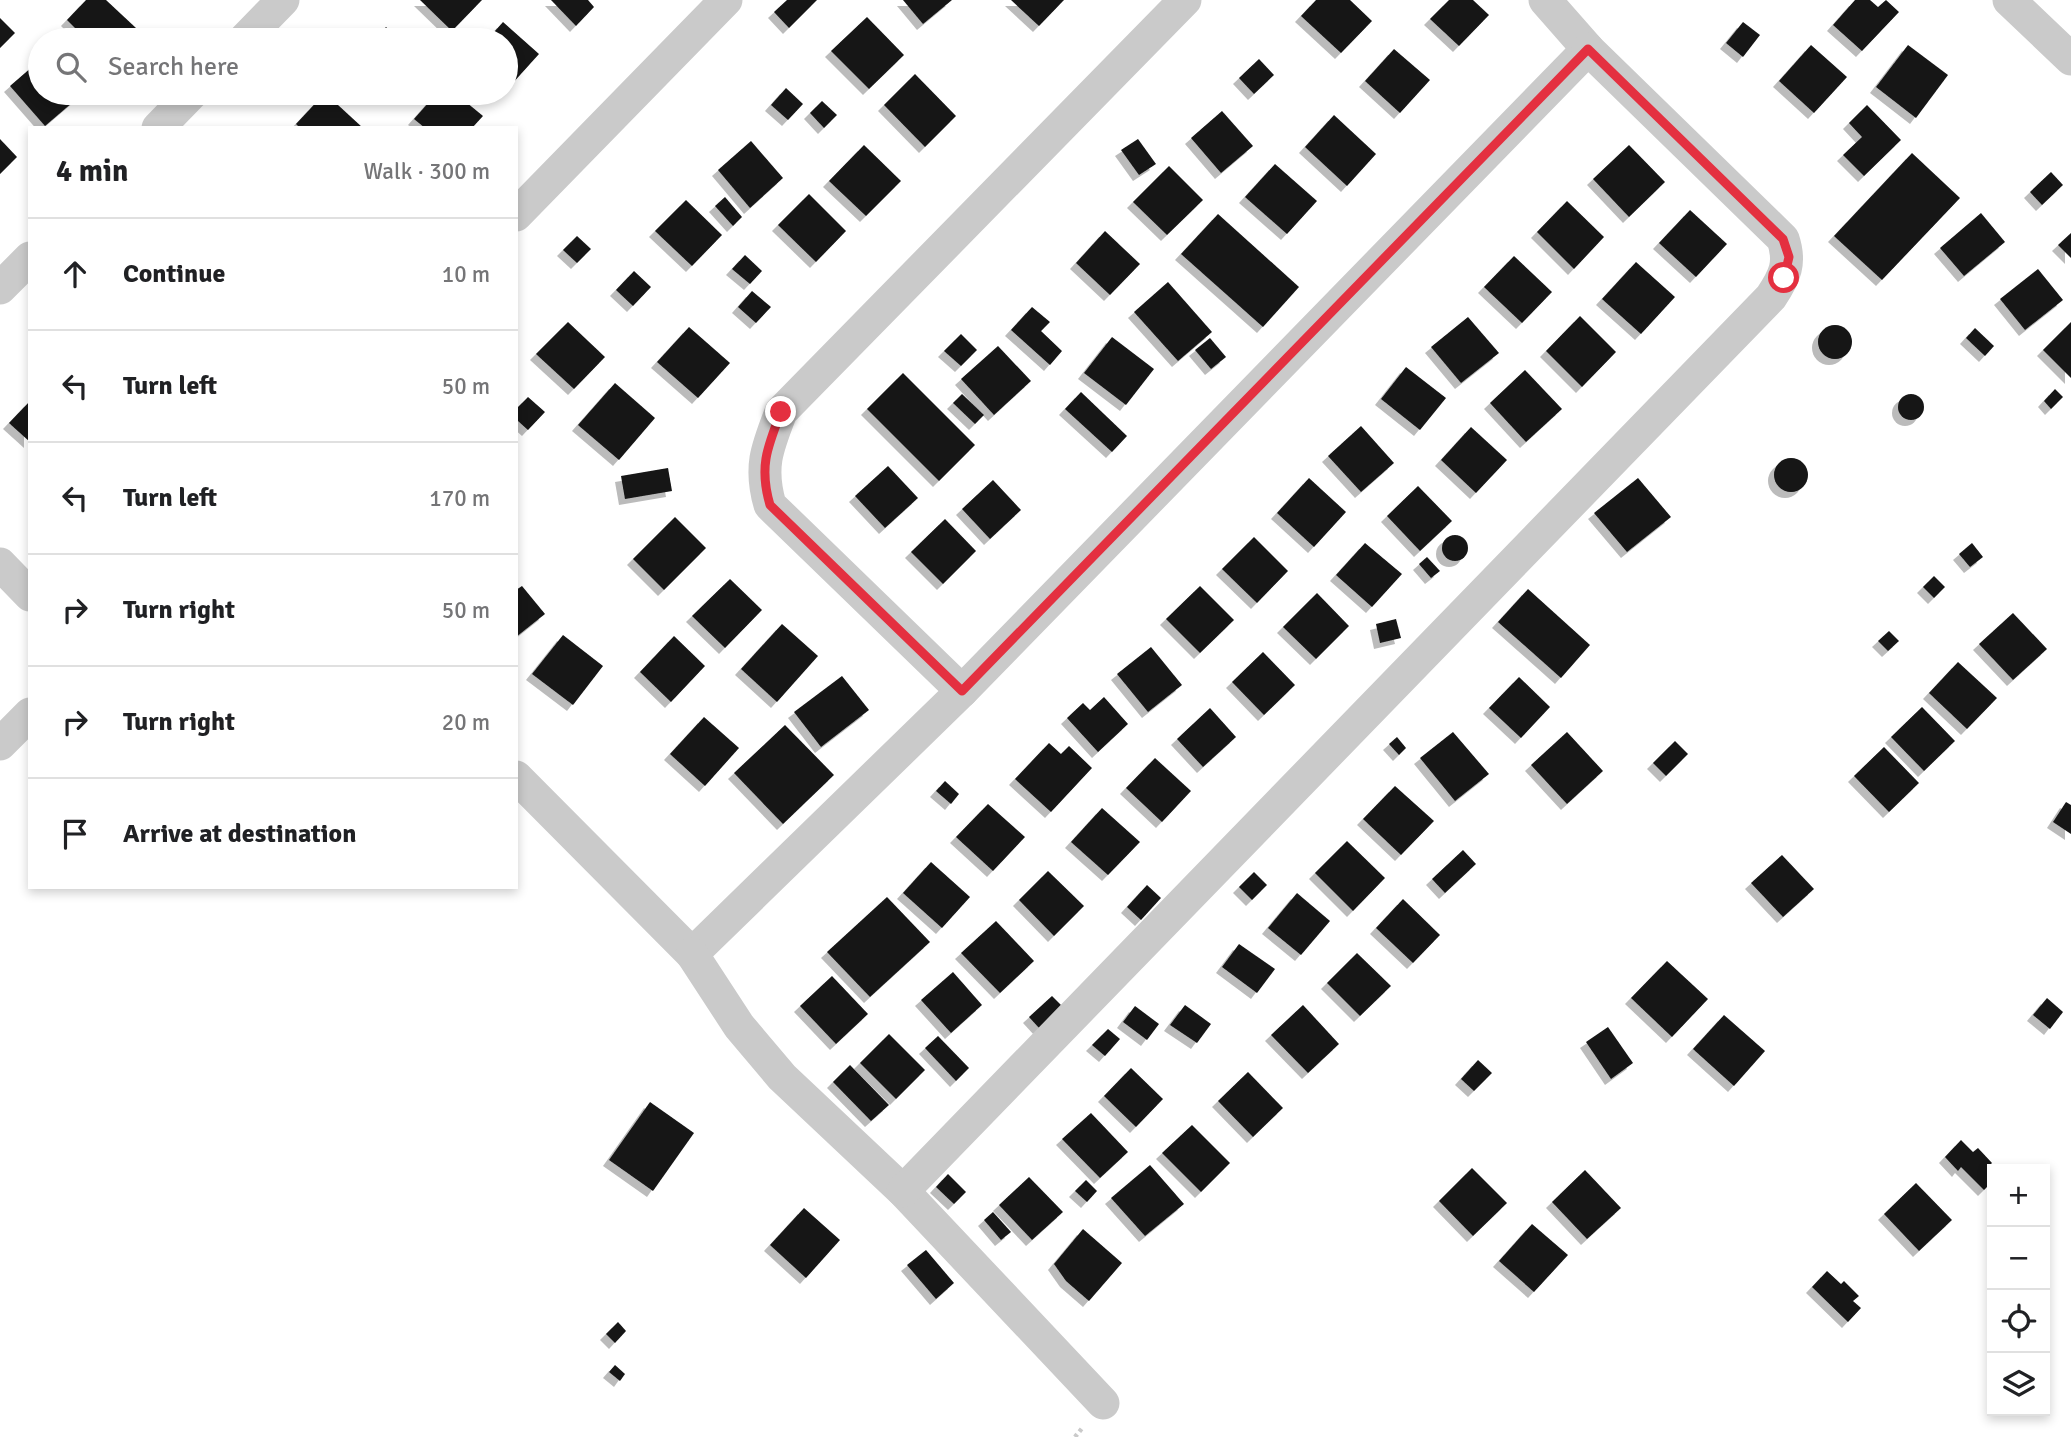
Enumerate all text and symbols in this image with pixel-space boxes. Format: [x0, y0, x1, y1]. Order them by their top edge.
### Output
search box [28, 28, 518, 105]
icon: search [52, 48, 90, 86]
text: Search here [108, 51, 239, 83]
text: 4 min [56, 153, 128, 190]
text: Walk · 300 m [364, 157, 490, 186]
icon: ahead [56, 255, 94, 293]
text: Continue [123, 258, 225, 290]
text: 10 m [442, 260, 490, 289]
route start [1768, 262, 1799, 293]
icon: left [56, 367, 94, 405]
text: Turn left [123, 370, 217, 402]
text: 50 m [442, 372, 490, 401]
route end [765, 396, 796, 427]
icon: left [56, 479, 94, 517]
text: Turn left [123, 482, 217, 514]
text: 170 m [429, 484, 490, 513]
icon: right [56, 591, 94, 629]
text: Turn right [123, 594, 235, 626]
text: 50 m [442, 596, 490, 625]
icon: right [56, 703, 94, 741]
text: Turn right [123, 706, 235, 738]
text: 20 m [442, 708, 490, 737]
icon: arrive [56, 815, 94, 853]
text: Arrive at destination [123, 818, 356, 850]
map controls [1987, 1164, 2050, 1416]
button: + [1987, 1164, 2050, 1227]
button: − [1987, 1227, 2050, 1290]
button: locate [1987, 1290, 2050, 1353]
button: layers [1987, 1353, 2050, 1416]

